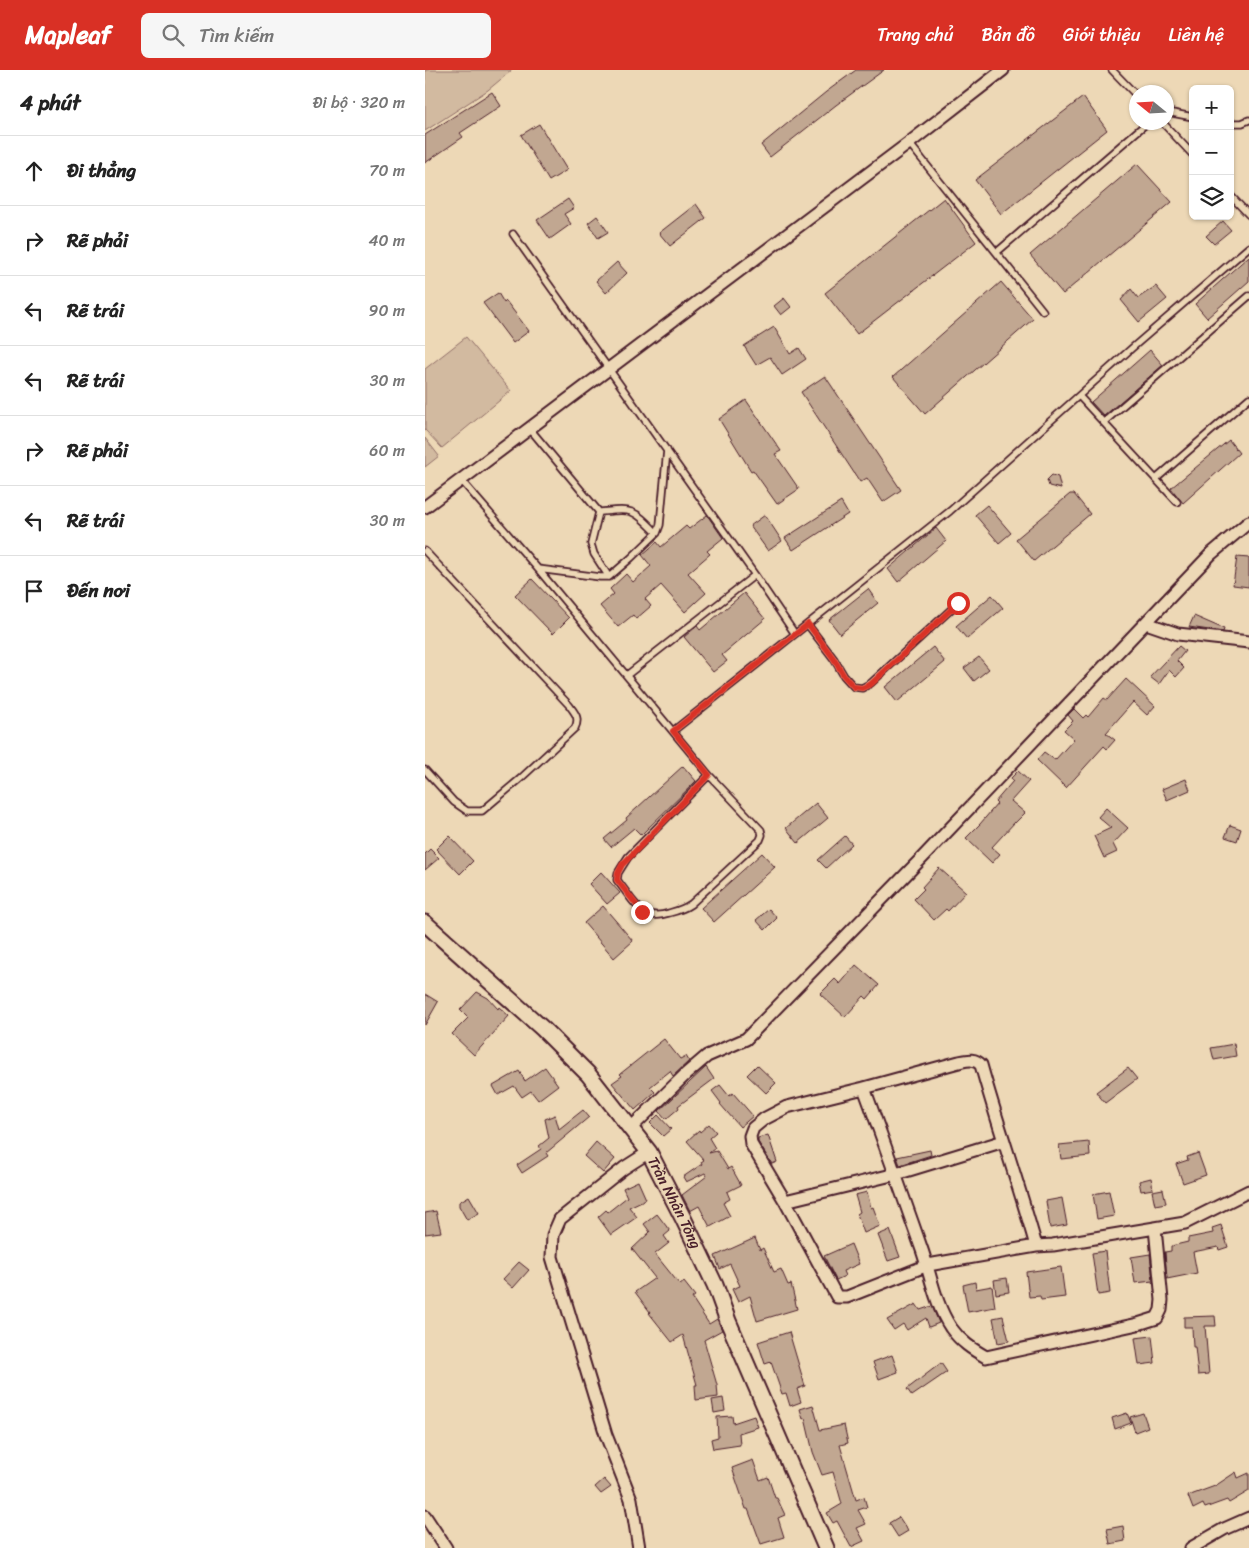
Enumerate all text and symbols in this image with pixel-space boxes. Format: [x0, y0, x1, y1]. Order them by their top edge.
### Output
search box [141, 13, 491, 58]
text: Mapleaf [25, 14, 111, 56]
text: Tìm kiếm [199, 19, 274, 52]
text: Trang chủ [877, 19, 953, 51]
text: Bản đồ [981, 19, 1035, 51]
text: Giới thiệu [1063, 19, 1140, 51]
text: Liên hệ [1168, 19, 1224, 51]
icon: search [159, 21, 187, 49]
text: 4 phút [20, 84, 80, 122]
north arrow [1129, 85, 1174, 130]
map controls [1189, 85, 1234, 220]
button: + [1189, 85, 1234, 130]
text: Đi bộ · 320 m [313, 88, 405, 117]
button: − [1189, 130, 1234, 175]
text: Đi thẳng [67, 154, 136, 187]
text: 70 m [369, 156, 405, 185]
icon: ahead [20, 157, 48, 185]
button: layers [1189, 175, 1234, 220]
text: Rẽ phải [67, 224, 128, 257]
text: 40 m [368, 226, 405, 255]
icon: right [20, 227, 48, 255]
text: Rẽ trái [67, 294, 124, 327]
text: 90 m [369, 296, 405, 325]
icon: left [20, 297, 48, 325]
text: Rẽ trái [67, 364, 124, 397]
text: 30 m [370, 366, 405, 395]
icon: left [20, 367, 48, 395]
text: Rẽ phải [67, 434, 128, 467]
text: 60 m [369, 436, 405, 465]
icon: right [20, 437, 48, 465]
text: Rẽ trái [67, 504, 124, 537]
text: 30 m [370, 506, 405, 535]
icon: left [20, 507, 48, 535]
text: Đến nơi [67, 574, 130, 607]
icon: arrive [20, 577, 48, 605]
route start [947, 592, 970, 615]
route end [631, 901, 654, 924]
street label: Trần Nhân Tông [640, 1152, 709, 1254]

